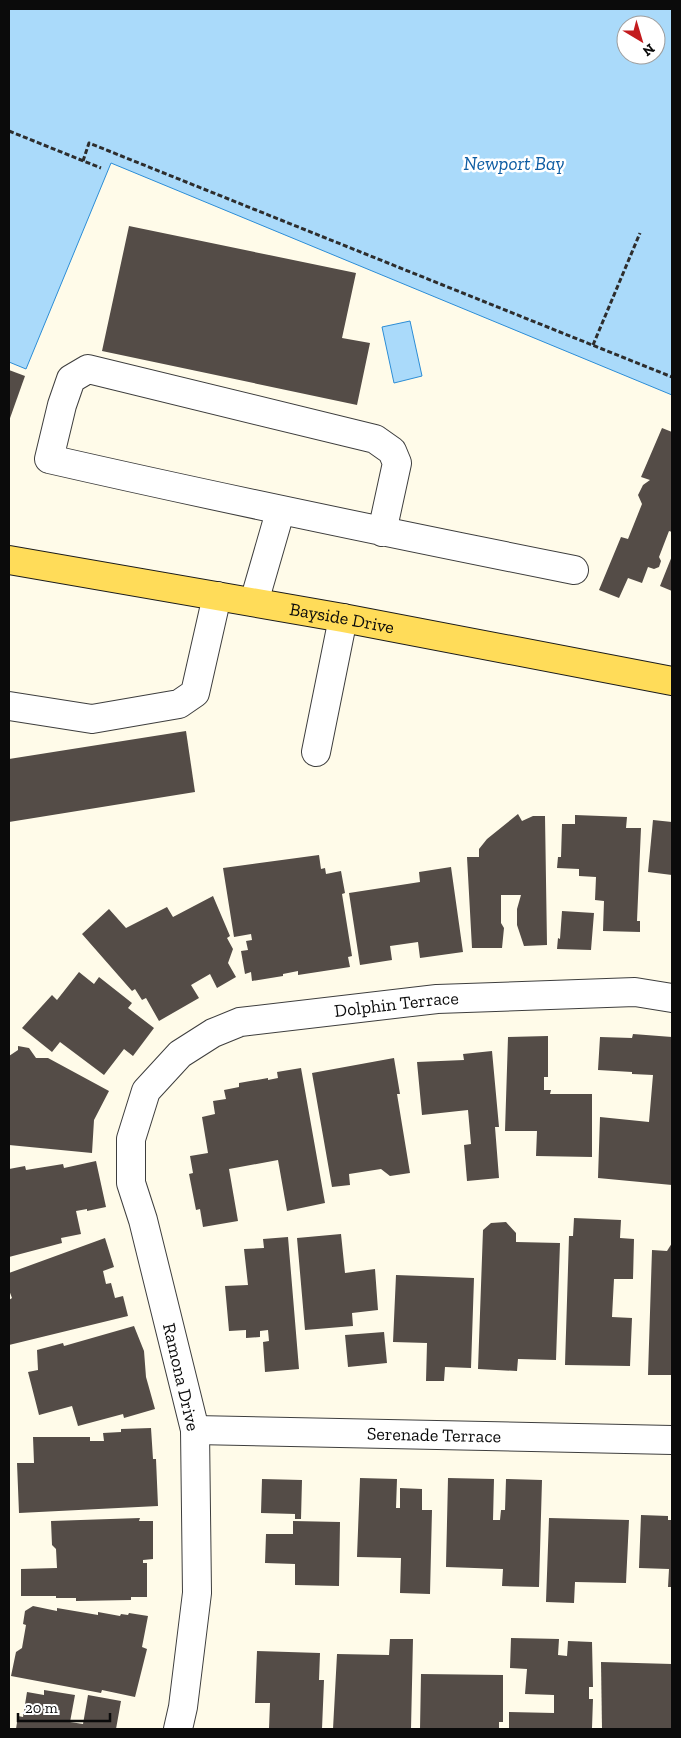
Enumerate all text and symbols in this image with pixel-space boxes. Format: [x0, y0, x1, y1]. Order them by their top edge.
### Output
north arrow [616, 15, 666, 65]
text: N [639, 40, 658, 60]
water label: Newport Bay [464, 152, 564, 175]
street label: Bayside Drive [288, 598, 396, 639]
street label: Dolphin Terrace [333, 987, 459, 1022]
street label: Ramona Drive [158, 1321, 204, 1433]
street label: Serenade Terrace [367, 1423, 501, 1447]
scale bar [18, 1690, 110, 1722]
text: 20 m [25, 1699, 58, 1717]

